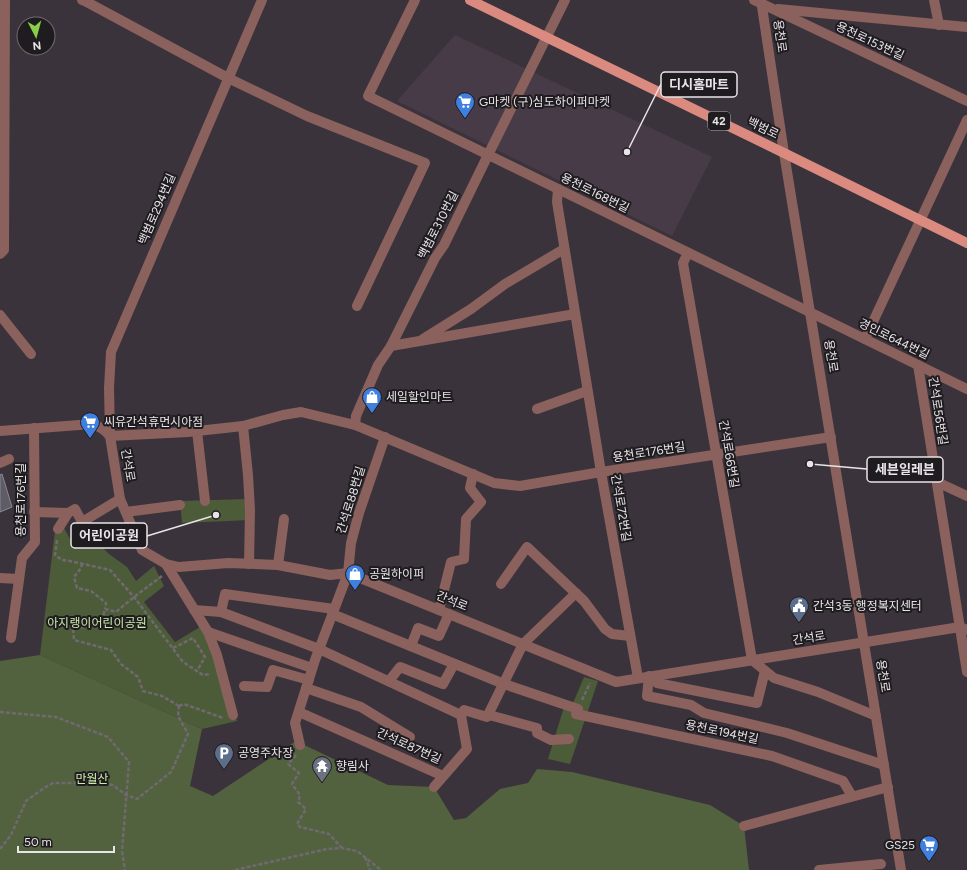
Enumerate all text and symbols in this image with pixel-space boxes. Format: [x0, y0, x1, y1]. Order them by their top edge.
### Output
north arrow [16, 16, 56, 56]
street label: 용천로 [771, 19, 789, 53]
street label: 용천로153번길 [834, 19, 906, 63]
text: N [32, 39, 42, 52]
callout: 디시홈마트 [661, 72, 737, 97]
text: 디시홈마트 [669, 77, 729, 92]
supermarket icon: G마켓 (구)심도하이퍼마켓 [454, 91, 476, 119]
place label: G마켓 (구)심도하이퍼마켓 [479, 95, 610, 109]
road number: 42 [708, 112, 730, 130]
street label: 백범로 [745, 114, 781, 142]
street label: 용천로168번길 [559, 170, 631, 216]
street label: 백범로294번길 [136, 171, 178, 247]
street label: 백범로310번길 [415, 189, 461, 261]
street label: 경인로644번길 [856, 316, 932, 362]
street label: 용천로 [821, 339, 841, 373]
street label: 간석로56번길 [926, 376, 950, 446]
shop icon: 세일할인마트 [361, 386, 383, 414]
place label: 세일할인마트 [386, 390, 452, 404]
supermarket icon: 씨유간석휴먼시아점 [79, 411, 101, 439]
place label: 씨유간석휴먼시아점 [104, 415, 203, 429]
street label: 간석로66번길 [716, 419, 742, 489]
street label: 용천로176번길 [612, 439, 686, 465]
street label: 간석로 [118, 447, 138, 483]
callout: 세븐일레븐 [867, 457, 943, 482]
text: 세븐일레븐 [875, 462, 935, 477]
street label: 용천로176번길 [14, 463, 28, 537]
street label: 간석로88번길 [334, 465, 368, 535]
street label: 간석로72번길 [608, 473, 634, 543]
callout: 어린이공원 [71, 523, 147, 548]
text: 어린이공원 [79, 528, 139, 543]
shop icon: 공원하이퍼 [344, 563, 366, 591]
place label: 공원하이퍼 [369, 567, 424, 581]
street label: 간석로 [434, 588, 470, 614]
public building icon: 간석3동 행정복지센터 [788, 595, 810, 623]
place label: 간석3동 행정복지센터 [813, 599, 922, 613]
park label: 아지랭이어린이공원 [47, 616, 147, 630]
street label: 간석로 [792, 628, 826, 648]
street label: 용천로 [873, 659, 893, 693]
street label: 용천로194번길 [684, 717, 760, 747]
street label: 간석로87번길 [375, 726, 443, 766]
parking icon: 공영주차장 [213, 742, 235, 770]
place label: 공영주차장 [238, 746, 293, 760]
temple icon: 향림사 [311, 755, 333, 783]
place label: 향림사 [336, 759, 369, 773]
park label: 만월산 [75, 772, 109, 786]
scale bar [18, 828, 114, 854]
supermarket icon: GS25 [918, 834, 940, 862]
text: 50 m [24, 835, 52, 849]
place label: GS25 [885, 838, 915, 852]

